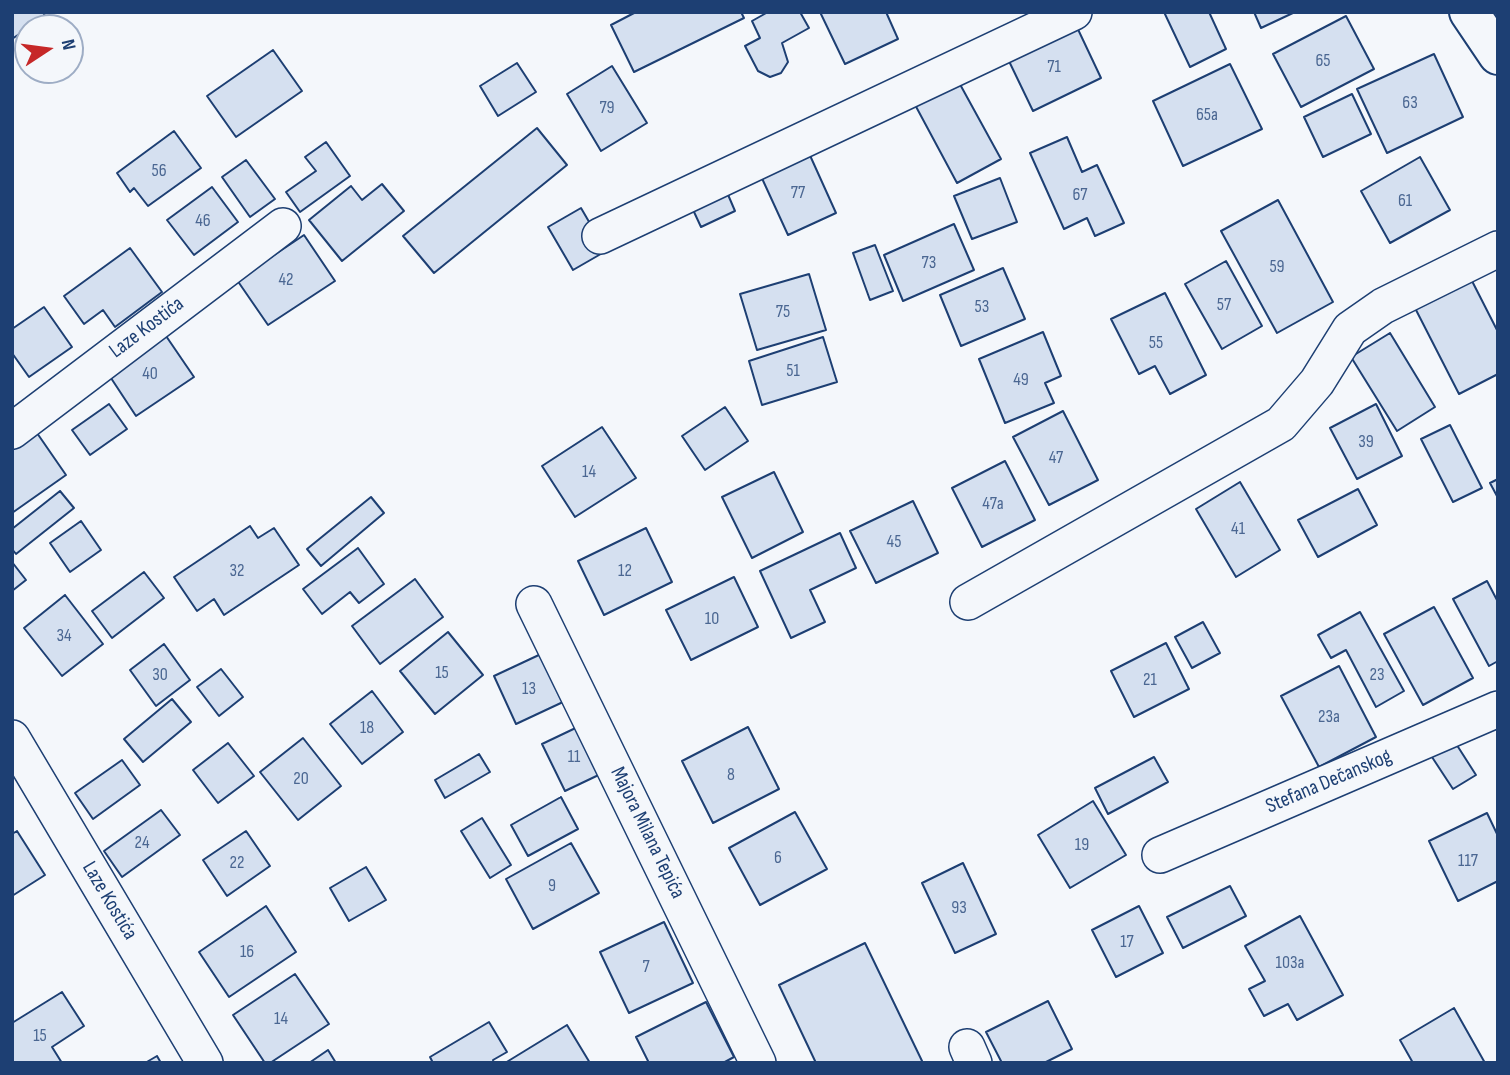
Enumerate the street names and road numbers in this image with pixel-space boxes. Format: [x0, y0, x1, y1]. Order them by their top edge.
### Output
street label: Laze Kostića [105, 292, 189, 364]
street label: Stefana Dečanskog [1262, 744, 1396, 820]
street label: Majora Milana Tepića [604, 763, 690, 903]
street label: Laze Kostića [76, 857, 142, 945]

